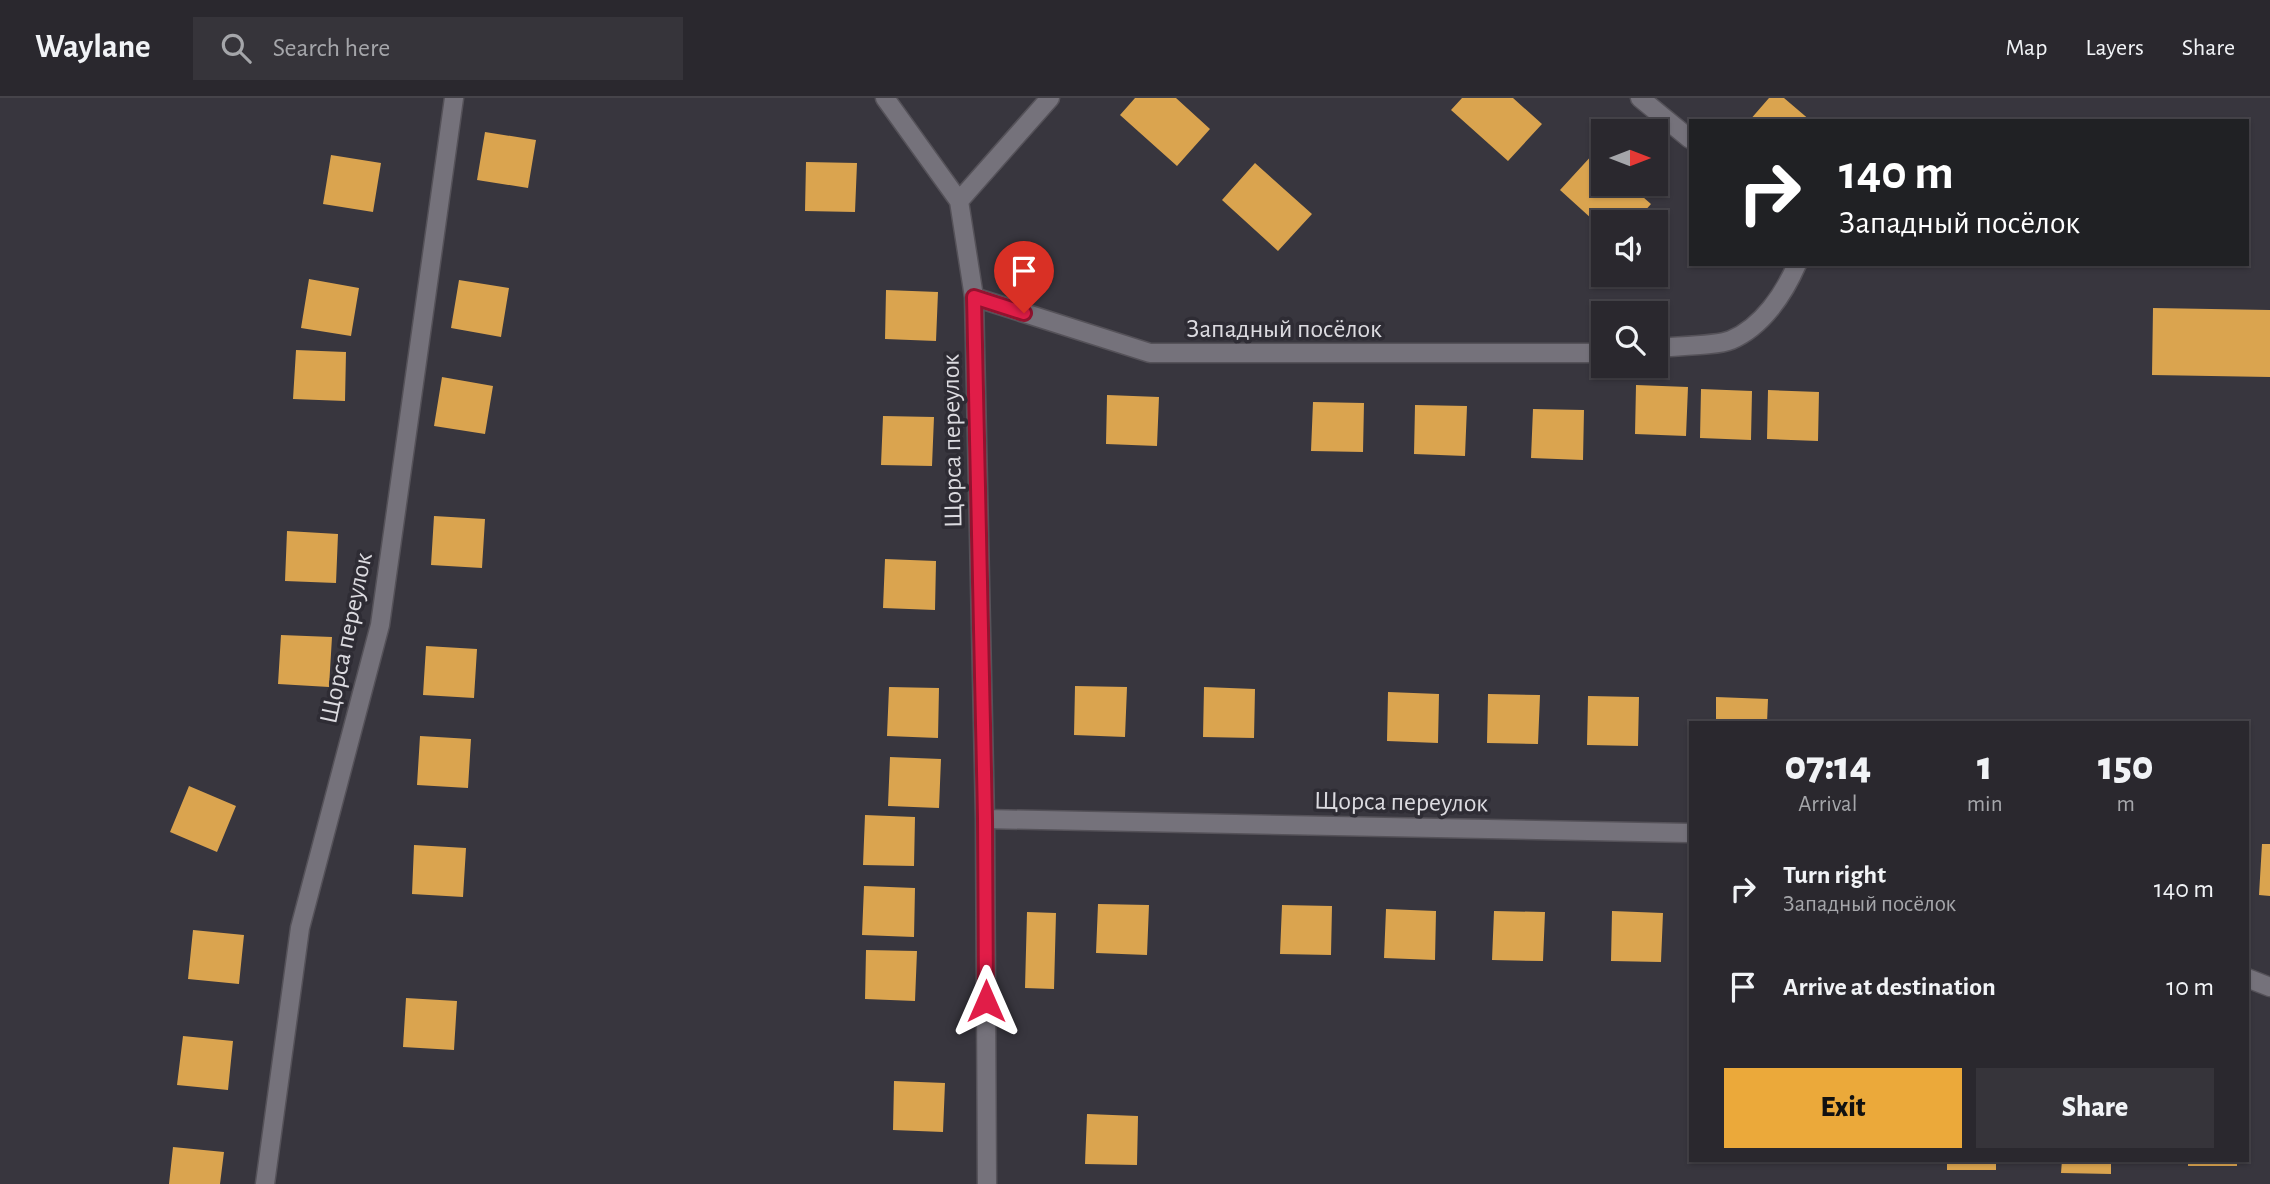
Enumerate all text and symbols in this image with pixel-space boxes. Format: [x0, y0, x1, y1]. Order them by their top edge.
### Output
search box [193, 17, 683, 80]
icon: search [217, 29, 255, 67]
text: Waylane [35, 31, 151, 64]
text: Search here [273, 35, 390, 61]
text: Map [2005, 36, 2047, 60]
text: Layers [2085, 36, 2144, 60]
text: Share [2182, 36, 2235, 60]
north arrow [1591, 119, 1668, 196]
map controls [1591, 119, 1668, 378]
icon: right [1724, 147, 1815, 238]
text: 140 m [1839, 149, 1954, 198]
text: Западный посёлок [1839, 207, 2080, 239]
button: sound [1591, 210, 1668, 287]
pin [994, 241, 1054, 313]
icon: arrive [1005, 252, 1043, 290]
button: search [1591, 301, 1668, 378]
street label: Западный посёлок [1186, 316, 1382, 342]
street label: Щорса переулок [937, 354, 967, 528]
street label: Щорса переулок [315, 550, 377, 726]
text: 07:14 [1784, 745, 1871, 787]
text: 1 [1977, 745, 1992, 787]
text: 150 [2098, 745, 2154, 787]
street label: Щорса переулок [1314, 787, 1488, 817]
text: Arrival [1798, 793, 1857, 816]
text: min [1967, 793, 2003, 816]
text: m [2117, 793, 2135, 816]
text: Turn right [1783, 862, 1886, 888]
icon: right [1724, 870, 1762, 908]
text: 140 m [2154, 876, 2214, 902]
text: Западный посёлок [1783, 893, 1956, 916]
position arrow [949, 964, 1023, 1038]
icon: arrive [1724, 968, 1762, 1006]
text: Arrive at destination [1783, 974, 1996, 1000]
text: 10 m [2166, 974, 2214, 1000]
button: Exit [1724, 1068, 1962, 1148]
button: Share [1976, 1068, 2214, 1148]

